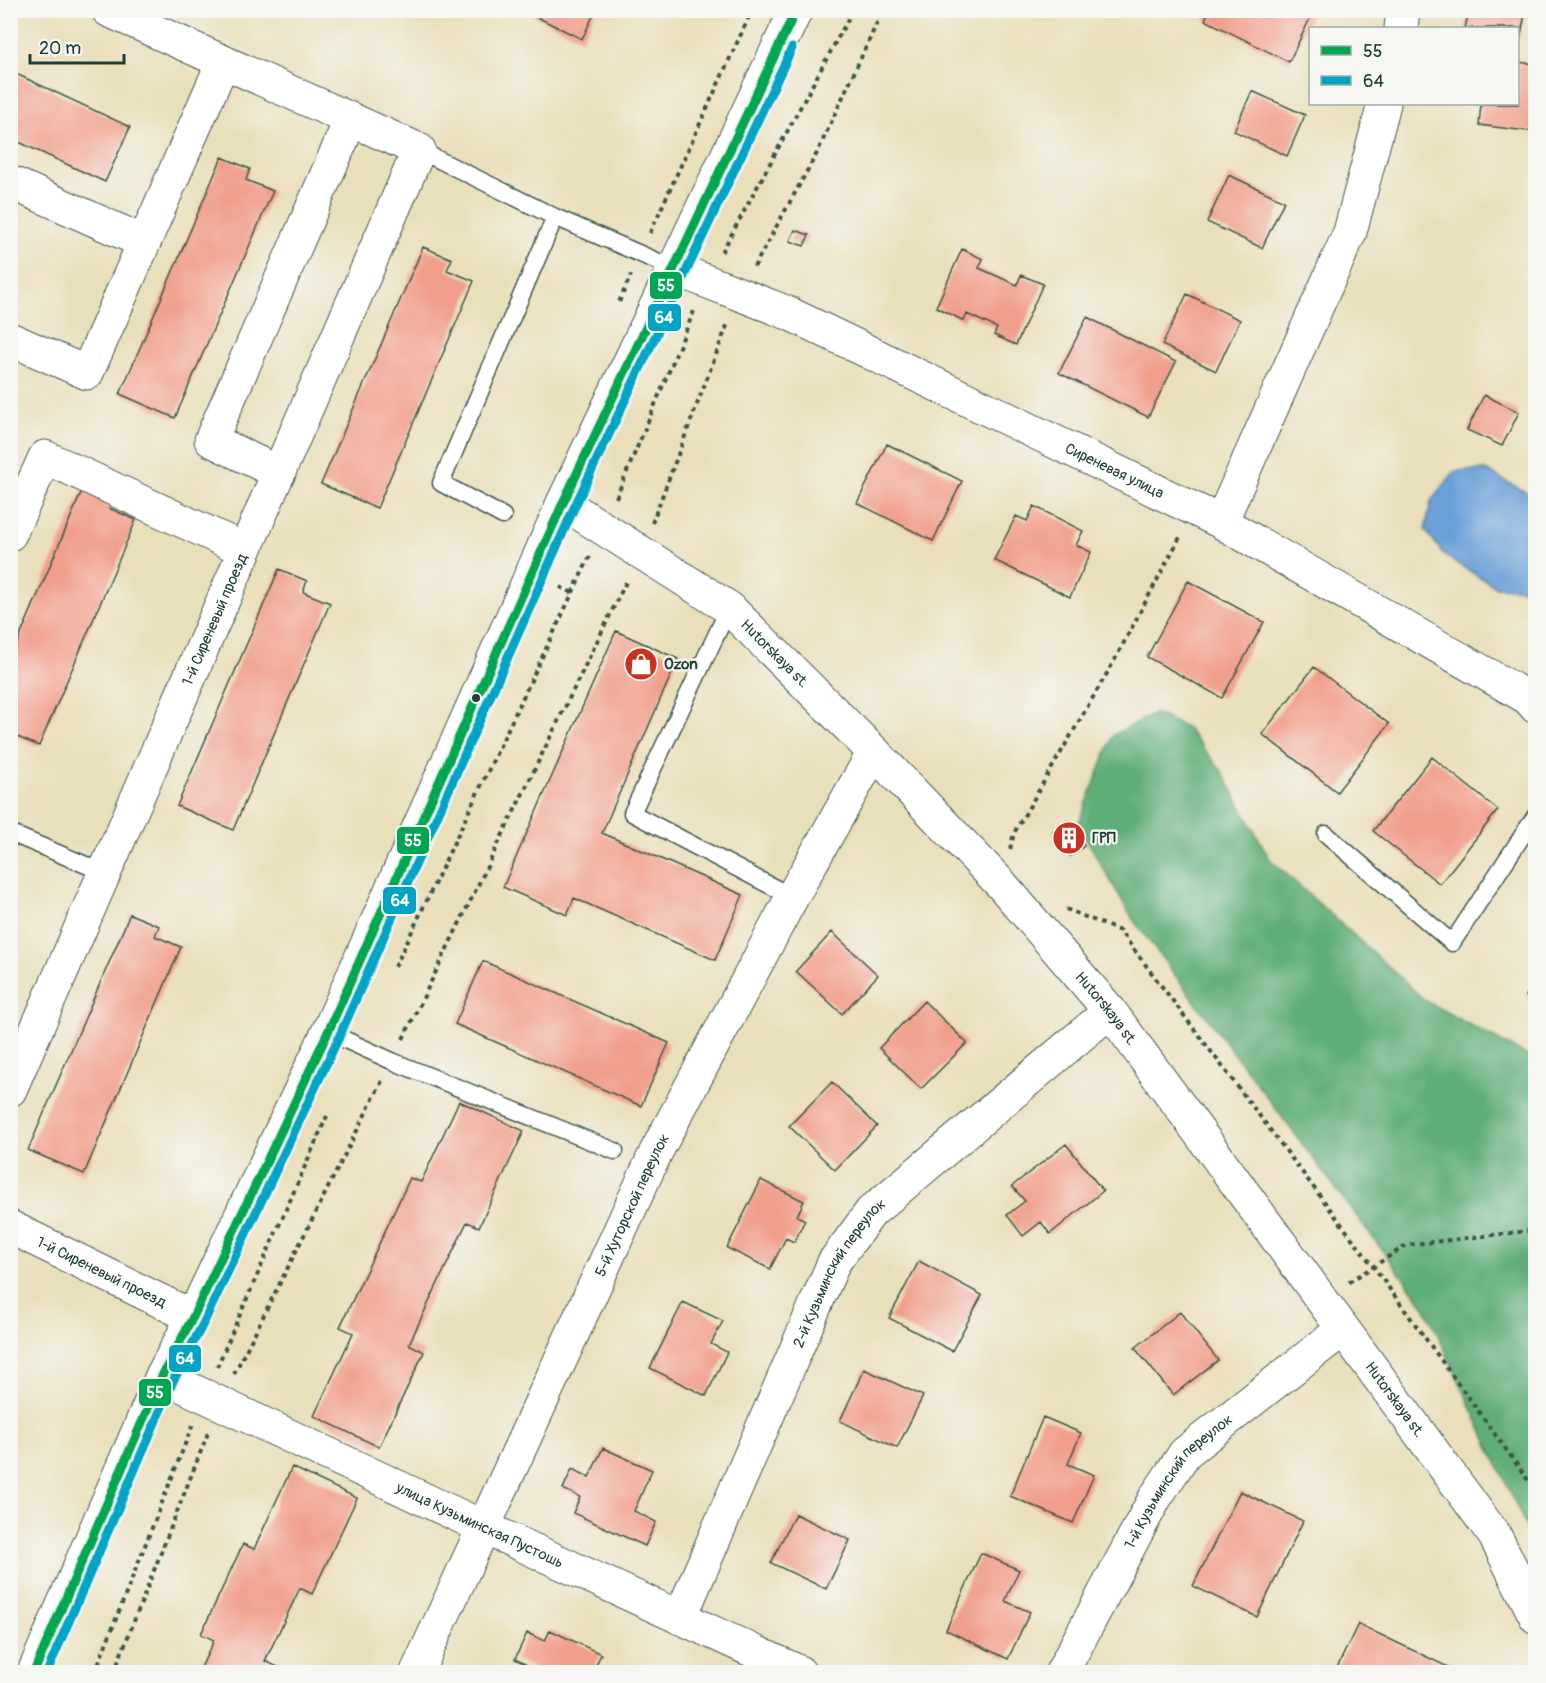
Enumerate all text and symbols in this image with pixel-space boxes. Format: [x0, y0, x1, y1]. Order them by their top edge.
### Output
scale bar [30, 27, 124, 65]
legend [1309, 27, 1519, 105]
text: 20 m [39, 37, 81, 60]
text: 55 [1363, 40, 1383, 63]
text: 64 [1363, 70, 1384, 93]
line badge: 55 [649, 271, 683, 300]
text: 55 [657, 276, 675, 296]
line badge: 64 [647, 303, 682, 332]
text: 64 [655, 308, 674, 328]
street label: Сиреневая улица [1062, 439, 1167, 503]
street label: 1-й Сиреневый проезд [178, 551, 252, 689]
street label: Hutorskaya st. [736, 616, 813, 692]
shop icon: Ozon [623, 646, 659, 682]
place label: Ozon [664, 655, 698, 674]
unlabelled marker [470, 692, 482, 704]
building icon: ГРП [1051, 820, 1087, 856]
line badge: 55 [396, 826, 430, 855]
place label: ГРП [1092, 829, 1116, 848]
text: 55 [404, 831, 422, 851]
line badge: 64 [382, 886, 417, 915]
text: 64 [391, 891, 410, 911]
street label: Hutorskaya st. [1071, 968, 1141, 1049]
street label: 5-й Хуторской переулок [591, 1130, 674, 1280]
street label: 2-й Кузьминский переулок [789, 1194, 890, 1351]
street label: 1-й Сиреневый проезд [33, 1233, 169, 1312]
line badge: 64 [168, 1344, 202, 1373]
text: 64 [176, 1349, 195, 1369]
street label: Hutorskaya st. [1360, 1358, 1428, 1441]
line badge: 55 [138, 1378, 172, 1407]
text: 55 [146, 1383, 164, 1403]
street label: 1-й Кузьминский переулок [1120, 1410, 1237, 1552]
street label: улица Кузьминская Пустошь [392, 1478, 566, 1573]

